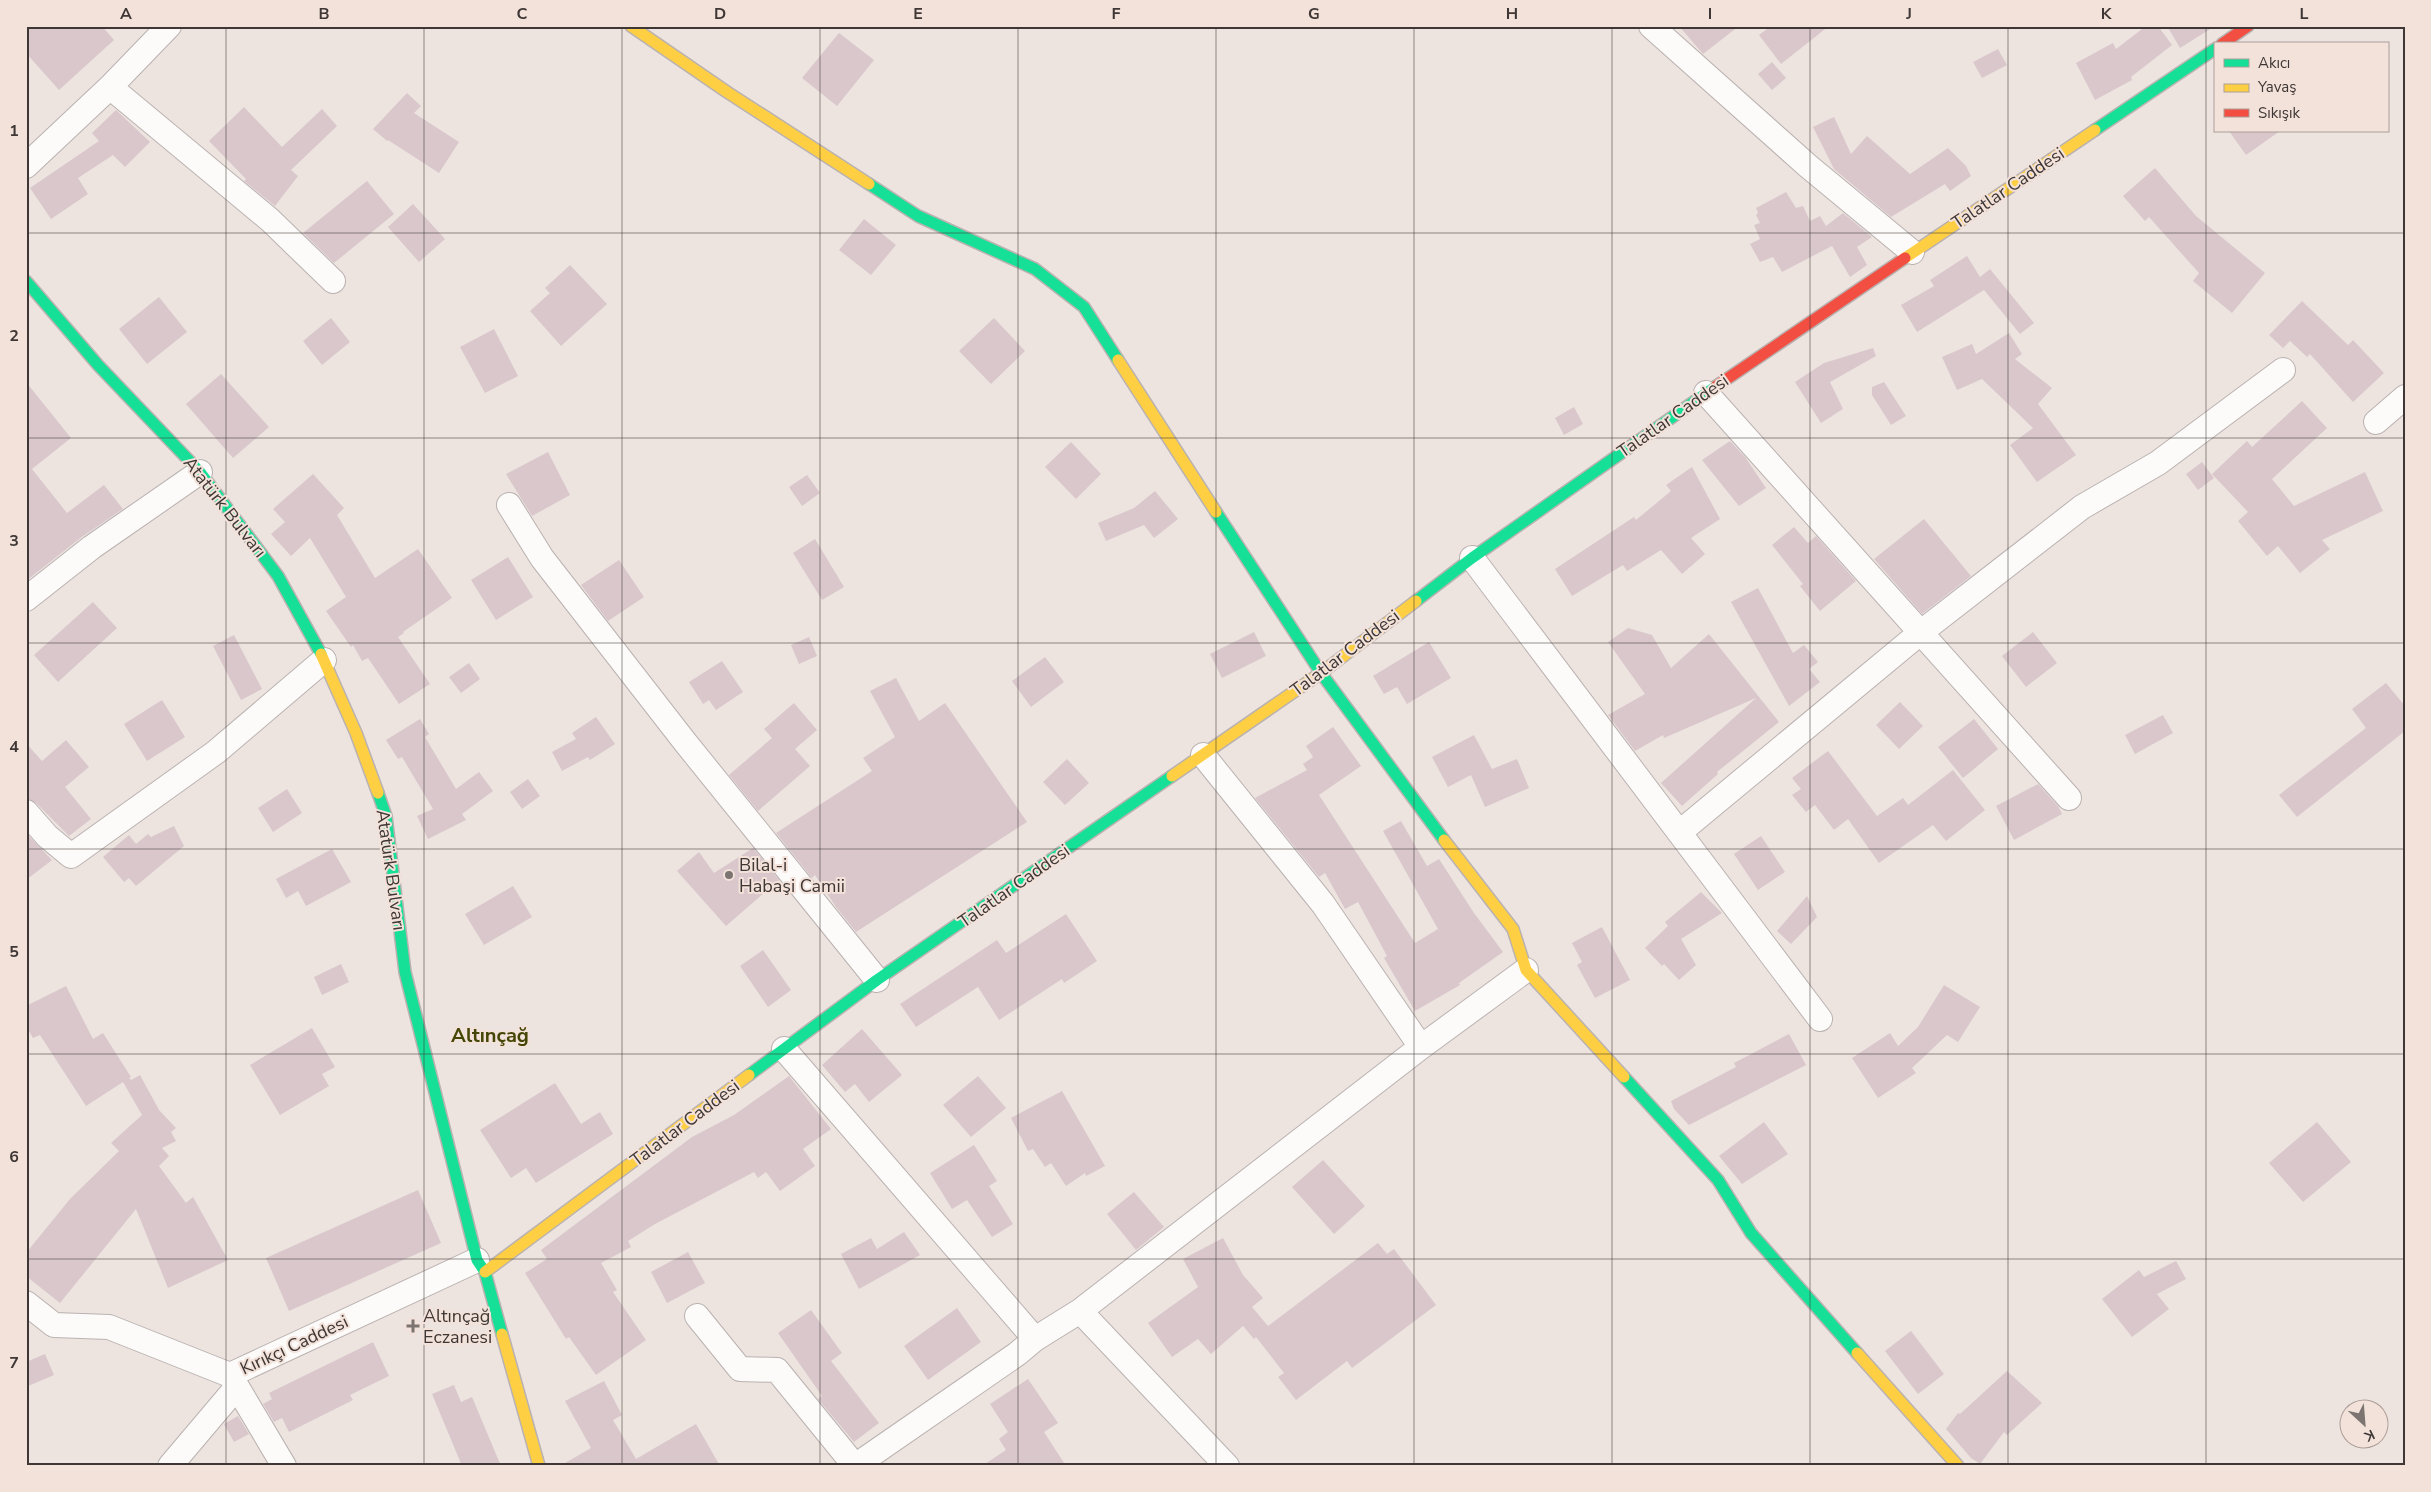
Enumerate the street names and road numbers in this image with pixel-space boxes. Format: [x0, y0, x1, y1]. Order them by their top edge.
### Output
street label: Talatlar Caddesi [1947, 141, 2069, 235]
street label: Talatlar Caddesi [1613, 369, 1733, 463]
street label: Atatürk Bulvarı [178, 452, 272, 562]
street label: Talatlar Caddesi [1286, 604, 1404, 702]
street label: Atatürk Bulvarı [371, 808, 411, 932]
street label: Talatlar Caddesi [954, 839, 1074, 933]
street label: Talatlar Caddesi [626, 1074, 744, 1172]
street label: Kırıkçı Caddesi [236, 1309, 352, 1381]

